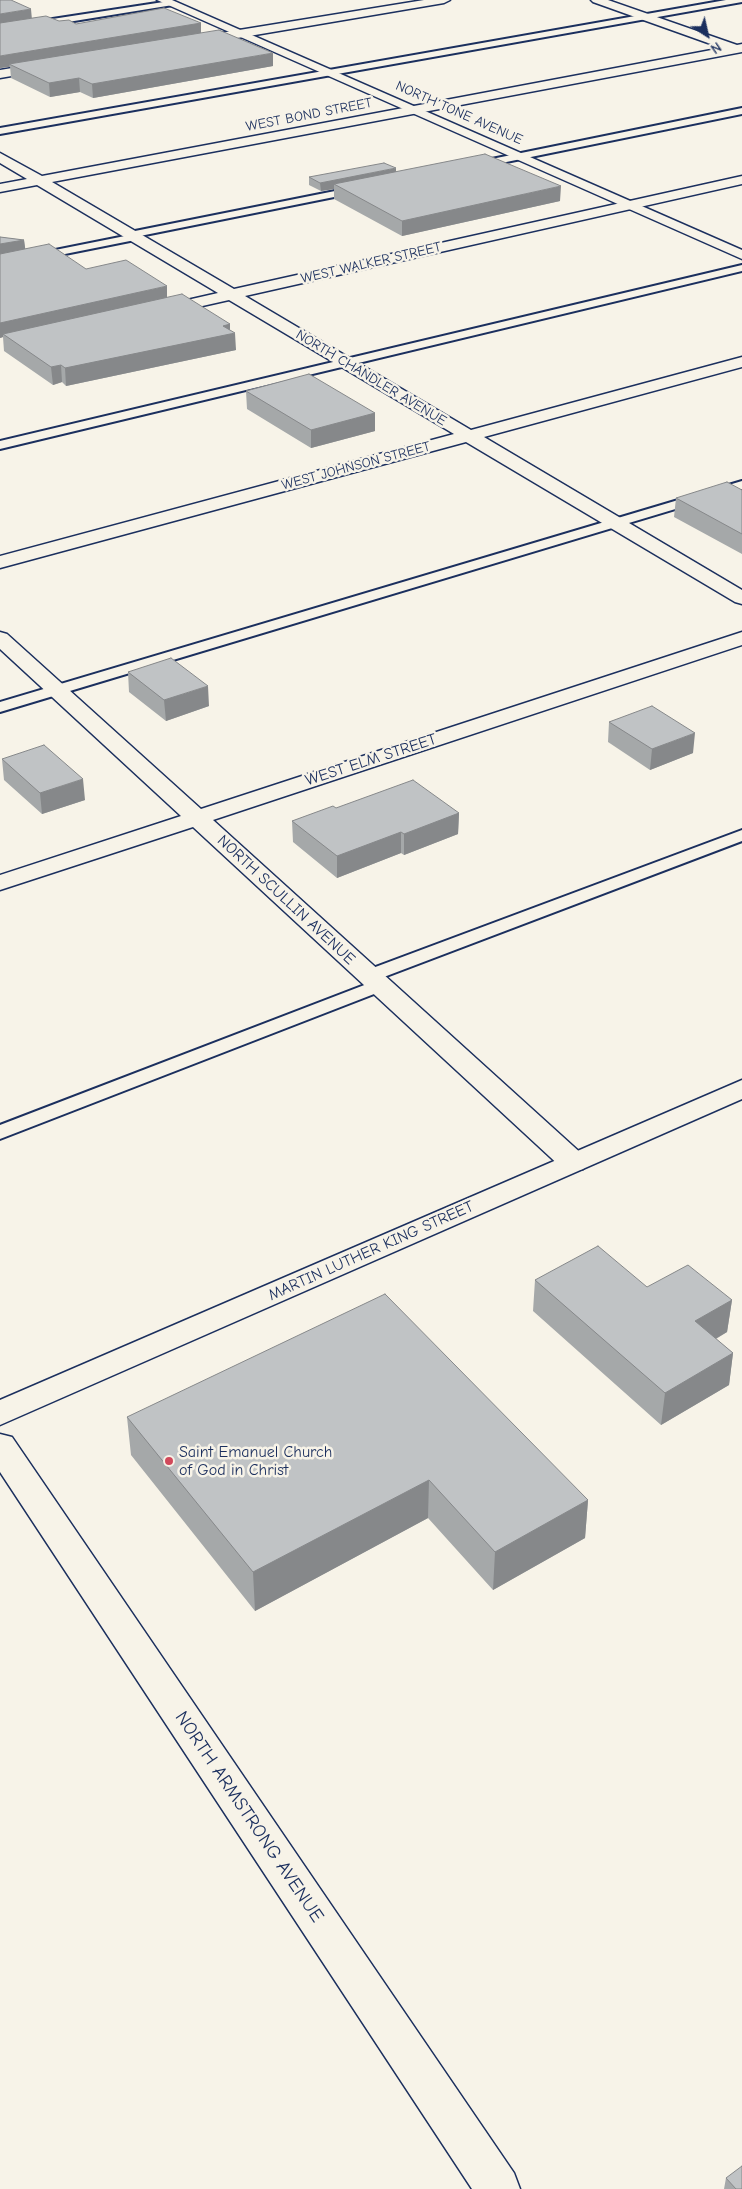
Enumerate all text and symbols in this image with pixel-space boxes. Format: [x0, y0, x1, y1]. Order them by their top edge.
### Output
north arrow [682, 10, 732, 60]
text: N [707, 38, 725, 57]
street label: NORTH TONE AVENUE [393, 77, 525, 149]
street label: WEST BOND STREET [244, 95, 374, 135]
street label: WEST WALKER STREET [299, 239, 443, 287]
street label: NORTH CHANDLER AVENUE [293, 326, 449, 430]
street label: WEST JOHNSON STREET [280, 438, 432, 494]
street label: WEST ELM STREET [303, 730, 439, 790]
street label: NORTH SCULLIN AVENUE [213, 831, 359, 969]
street label: MARTIN LUTHER KING STREET [265, 1197, 477, 1305]
place label: Saint Emanuel Church of God in Christ [179, 1442, 332, 1480]
marker: Saint Emanuel Church of God in Christ [163, 1455, 175, 1467]
street label: NORTH ARMSTRONG AVENUE [170, 1707, 328, 1927]

